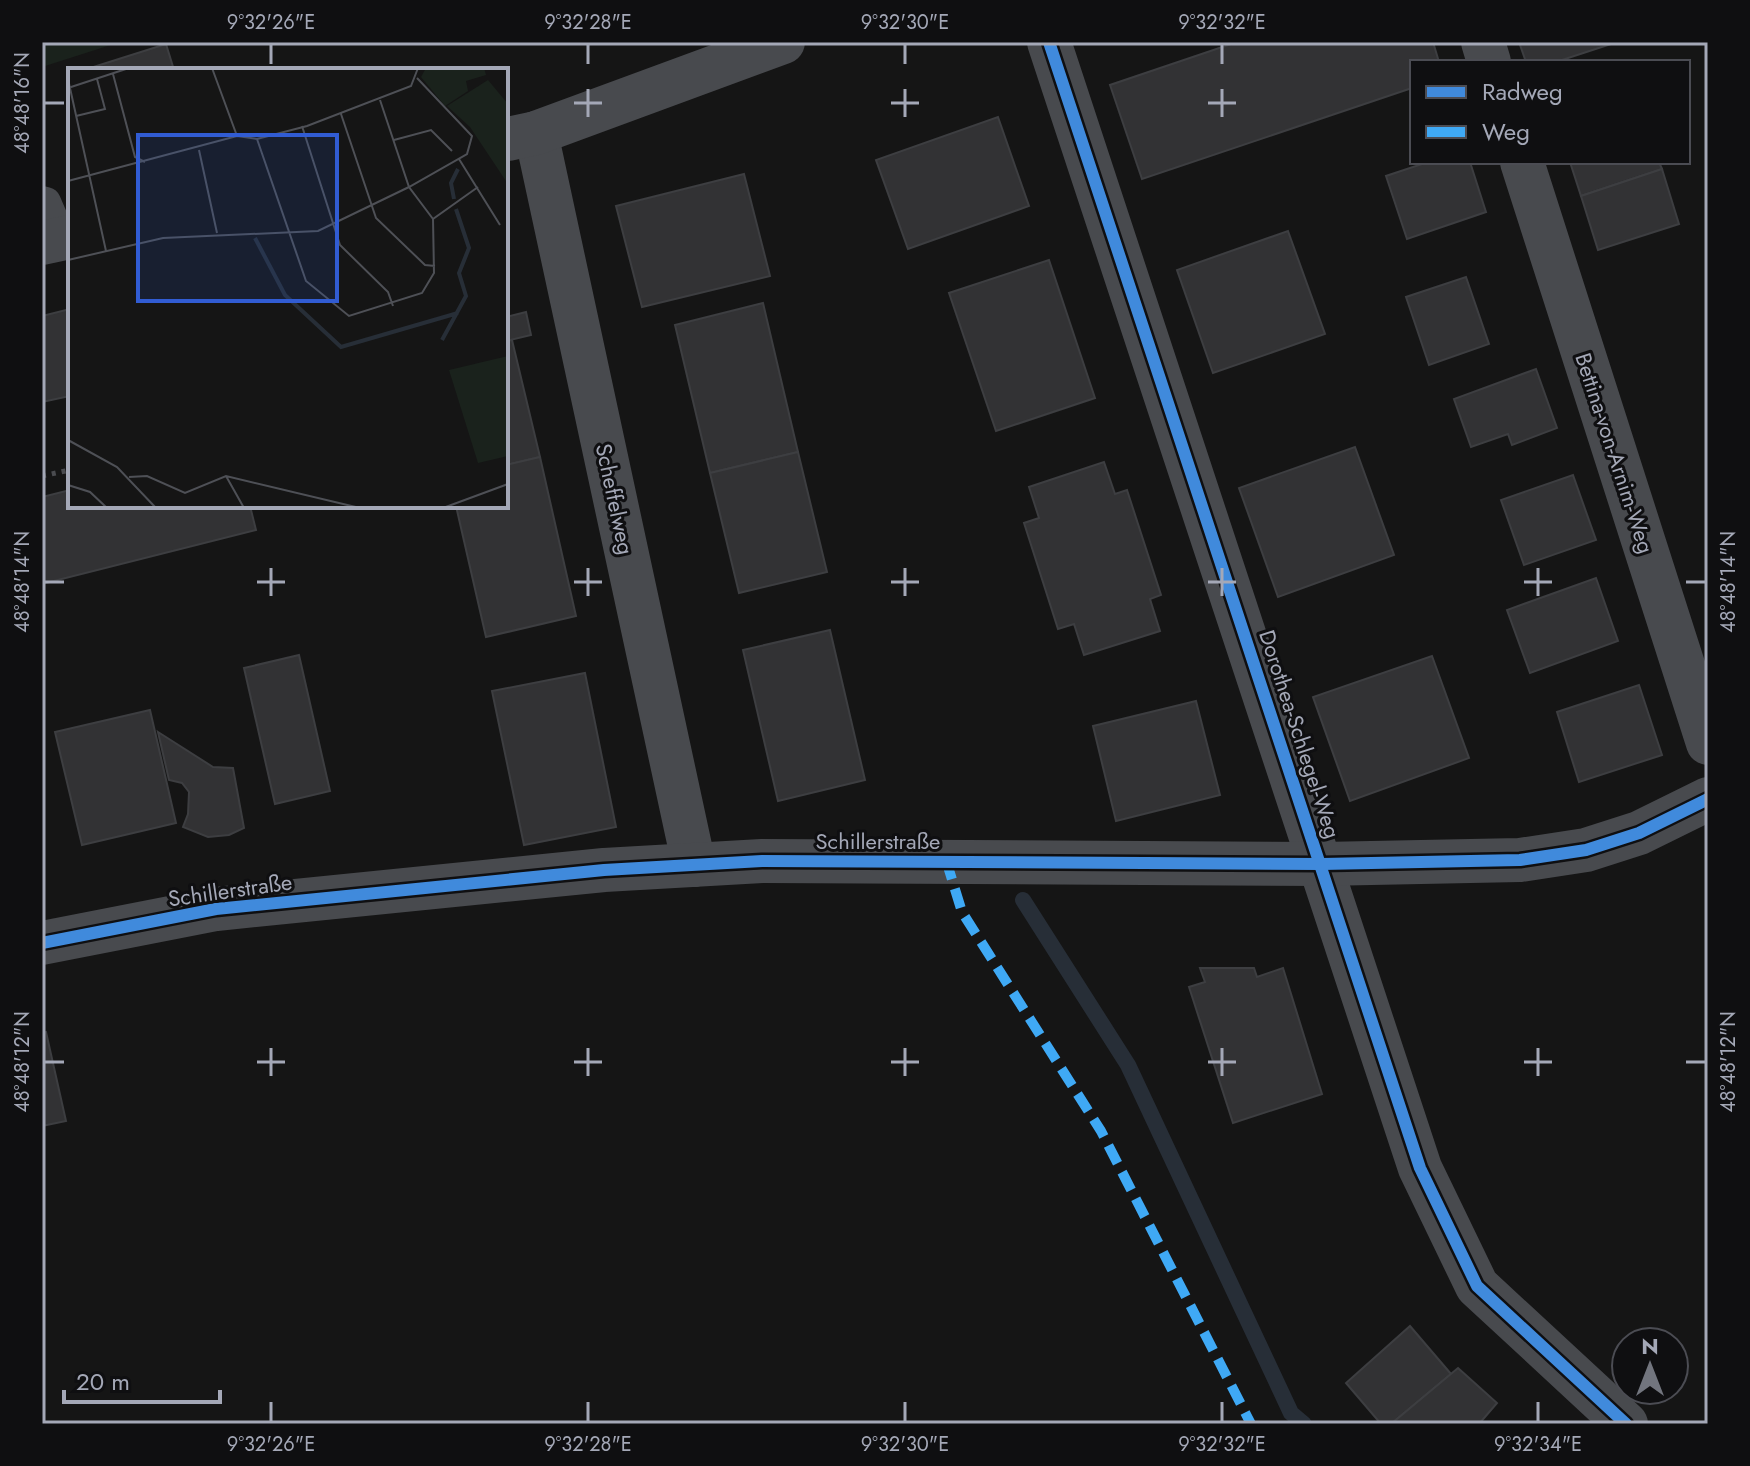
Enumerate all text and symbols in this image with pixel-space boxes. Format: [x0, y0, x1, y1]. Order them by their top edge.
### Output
text: 9°32'26"E [227, 8, 315, 37]
text: 9°32'28"E [544, 8, 632, 37]
text: 9°32'30"E [861, 8, 949, 37]
text: 9°32'32"E [1178, 8, 1266, 37]
text: 48°48'16"N [8, 52, 37, 154]
legend [1410, 60, 1690, 164]
inset map [68, 68, 508, 508]
text: Radweg [1482, 74, 1563, 109]
text: Weg [1482, 114, 1530, 149]
street label: Bettina-von-Arnim-Weg [1567, 349, 1663, 557]
street label: Scheffelweg [588, 440, 642, 558]
text: 48°48'14"N [8, 531, 37, 633]
text: 48°48'14"N [1714, 531, 1743, 633]
street label: Dorothea-Schlegel-Weg [1251, 626, 1349, 842]
street label: Schillerstraße [816, 825, 940, 857]
street label: Schillerstraße [166, 865, 294, 915]
text: 48°48'12"N [8, 1011, 37, 1113]
text: 48°48'12"N [1714, 1011, 1743, 1113]
north arrow [1610, 1326, 1690, 1406]
text: N [1641, 1330, 1659, 1362]
scale bar [64, 1354, 220, 1404]
text: 20 m [76, 1364, 130, 1399]
text: 9°32'26"E [227, 1430, 315, 1459]
text: 9°32'28"E [544, 1430, 632, 1459]
text: 9°32'30"E [861, 1430, 949, 1459]
text: 9°32'32"E [1178, 1430, 1266, 1459]
text: 9°32'34"E [1494, 1430, 1582, 1459]

